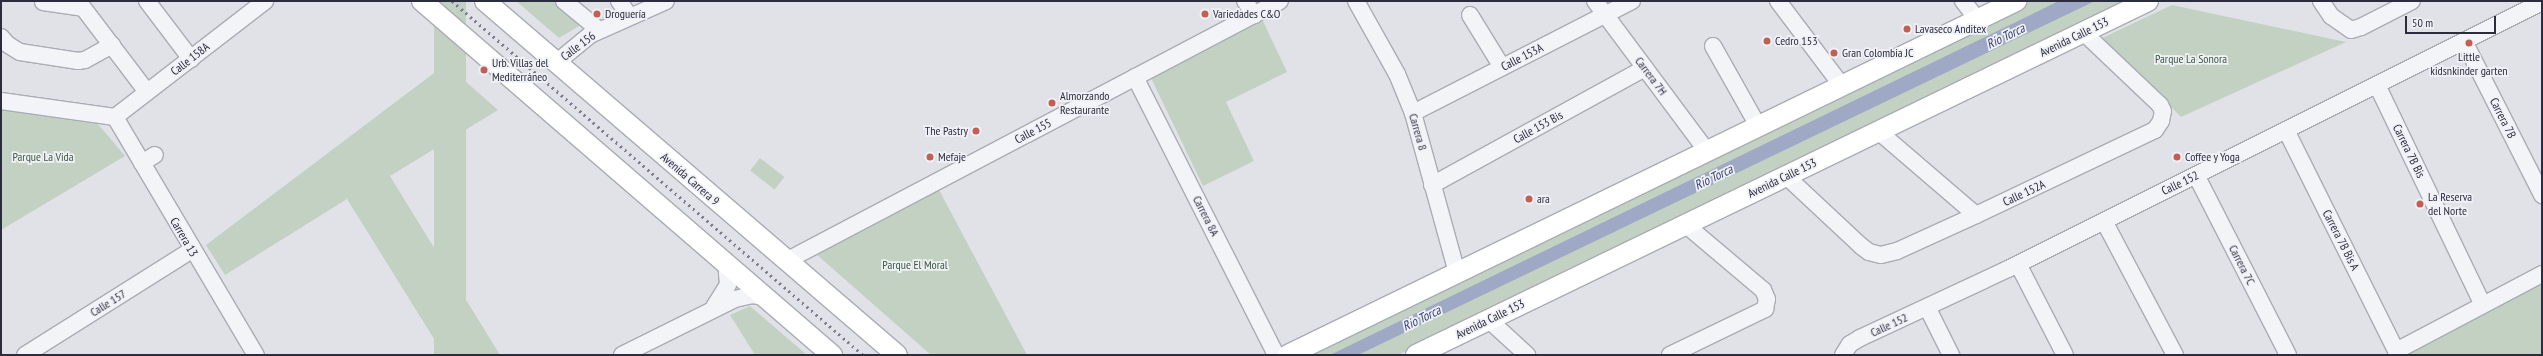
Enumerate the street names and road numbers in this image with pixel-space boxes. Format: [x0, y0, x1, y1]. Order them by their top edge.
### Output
street label: Avenida Calle 153 [2037, 14, 2111, 60]
street label: Calle 156 [558, 28, 598, 64]
street label: Calle 158A [168, 39, 212, 79]
street label: Calle 153A [1499, 40, 1545, 74]
street label: Carrera 7H [1632, 54, 1670, 98]
street label: Carrera 7B [2487, 95, 2519, 141]
street label: Calle 153 Bis [1511, 108, 1565, 146]
street label: Carrera 8 [1406, 112, 1430, 152]
street label: Calle 155 [1012, 115, 1054, 147]
street label: Carrera 7B Bis [2390, 122, 2428, 180]
street label: Avenida Carrera 9 [658, 150, 722, 208]
street label: Avenida Calle 153 [1745, 155, 1819, 201]
street label: Calle 152 [2159, 168, 2201, 198]
street label: Calle 152A [2001, 177, 2047, 209]
street label: Carrera 8A [1190, 193, 1222, 239]
street label: Carrera 7B Bis A [2320, 207, 2362, 273]
street label: Carrera 13 [167, 215, 201, 259]
street label: Carrera 7C [2226, 243, 2258, 287]
street label: Calle 157 [87, 286, 129, 320]
street label: Avenida Calle 153 [1453, 296, 1527, 342]
street label: Calle 152 [1868, 310, 1910, 340]

